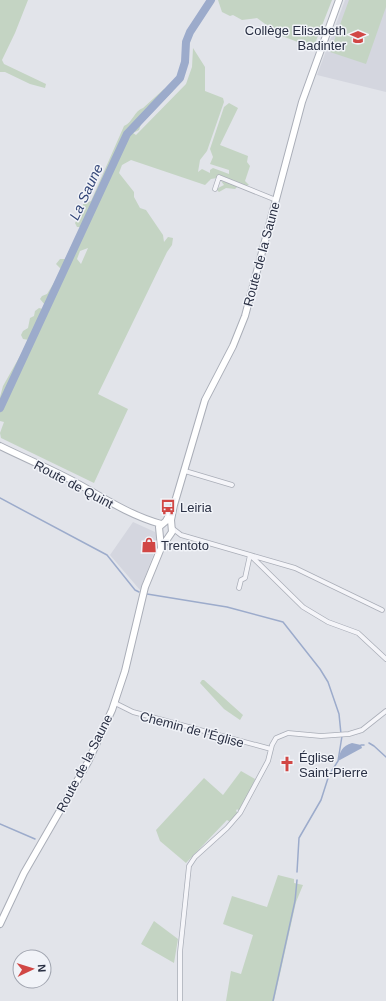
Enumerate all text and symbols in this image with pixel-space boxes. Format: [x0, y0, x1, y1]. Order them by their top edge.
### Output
place label: Collège Elisabeth Badinter [245, 23, 347, 53]
school or university icon: Collège Elisabeth Badinter [349, 28, 367, 46]
water label: La Saune [66, 161, 106, 223]
street label: Route de la Saune [240, 200, 283, 308]
street label: Route de Quint [32, 457, 116, 512]
bus stop icon: Leiria [159, 498, 177, 516]
place label: Leiria [180, 500, 213, 515]
shop icon: Trentoto [140, 536, 158, 554]
place label: Trentoto [161, 538, 209, 553]
street label: Chemin de l'Église [138, 708, 246, 751]
street label: Route de la Saune [53, 712, 116, 815]
place label: Église Saint-Pierre [299, 750, 368, 780]
church icon: Église Saint-Pierre [278, 755, 296, 773]
north arrow [12, 949, 52, 989]
text: N [36, 964, 48, 973]

